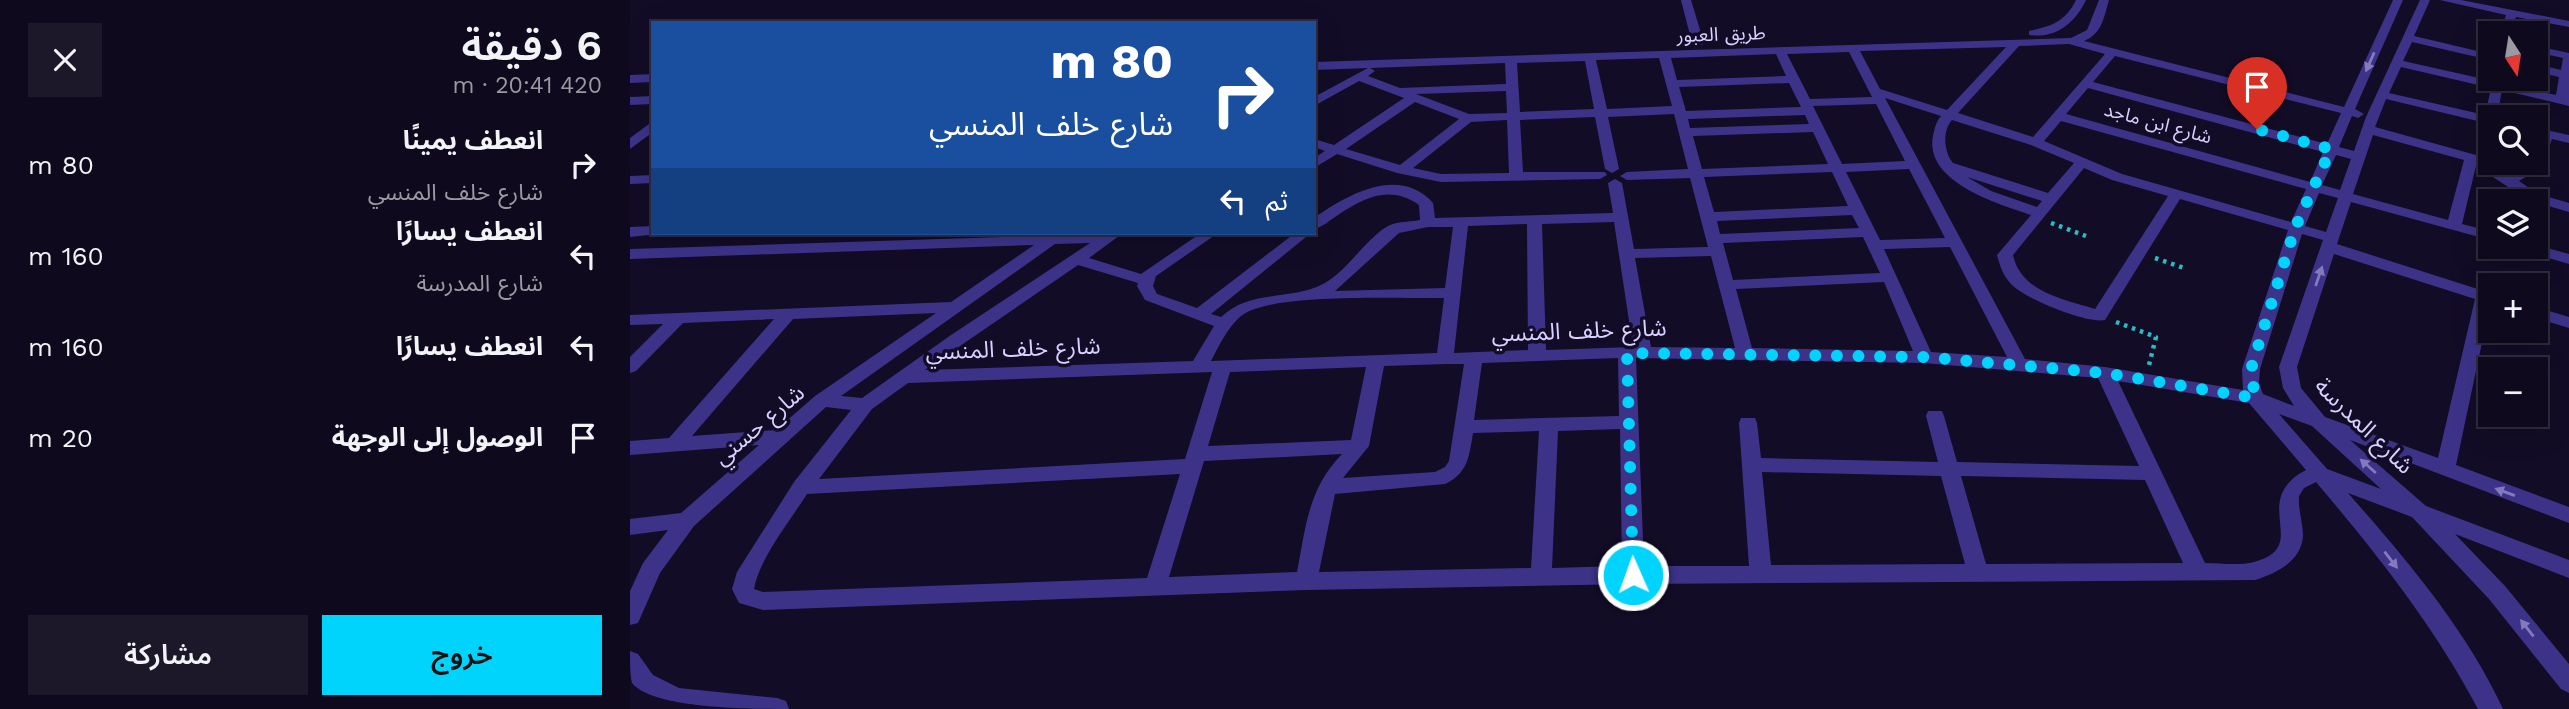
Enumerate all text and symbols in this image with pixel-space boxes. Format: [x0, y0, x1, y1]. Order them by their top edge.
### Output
text: 6 دقيقة [462, 21, 602, 70]
street label: طريق العبور [1675, 21, 1766, 47]
north arrow [2478, 21, 2548, 91]
map controls [2478, 21, 2548, 427]
button: close [28, 23, 102, 97]
text: 80 m [1051, 32, 1173, 90]
icon: right [1197, 49, 1288, 140]
one-way arrow [2364, 52, 2376, 72]
pin [2227, 57, 2287, 129]
icon: arrive [2238, 68, 2276, 106]
text: 420 m · 20:41 [452, 72, 602, 99]
street label: شارع ابن ماجد [2101, 98, 2214, 150]
text: شارع خلف المنسي [929, 105, 1173, 143]
button: search [2478, 105, 2548, 175]
text: انعطف يمينًا [403, 125, 543, 155]
icon: right [564, 146, 602, 184]
text: 80 m [28, 150, 94, 180]
text: شارع خلف المنسي [368, 179, 543, 206]
icon: left [1214, 182, 1252, 220]
text: ثم [1266, 186, 1288, 216]
button: layers [2478, 189, 2548, 259]
text: انعطف يسارًا [396, 216, 543, 246]
icon: left [564, 237, 602, 275]
text: 160 m [28, 241, 104, 271]
one-way arrow [2314, 265, 2325, 286]
text: شارع المدرسة [416, 270, 543, 297]
button: + [2478, 273, 2548, 343]
street label: شارع خلف المنسي [1491, 314, 1667, 351]
icon: left [564, 328, 602, 366]
text: انعطف يسارًا [396, 331, 543, 361]
text: 160 m [28, 332, 104, 362]
street label: شارع خلف المنسي [925, 332, 1101, 369]
button: − [2478, 357, 2548, 427]
street label: شارع المدرسة [2307, 372, 2419, 482]
street label: شارع حسني [708, 379, 812, 473]
icon: arrive [564, 419, 602, 457]
text: الوصول إلى الوجهة [332, 422, 543, 452]
text: 20 m [28, 423, 93, 453]
one-way arrow [2359, 458, 2377, 474]
one-way arrow [2495, 486, 2516, 497]
position arrow [1596, 538, 1670, 612]
one-way arrow [2383, 550, 2398, 568]
button: مشاركة [28, 615, 308, 695]
button: خروج [322, 615, 602, 695]
one-way arrow [2519, 620, 2534, 638]

